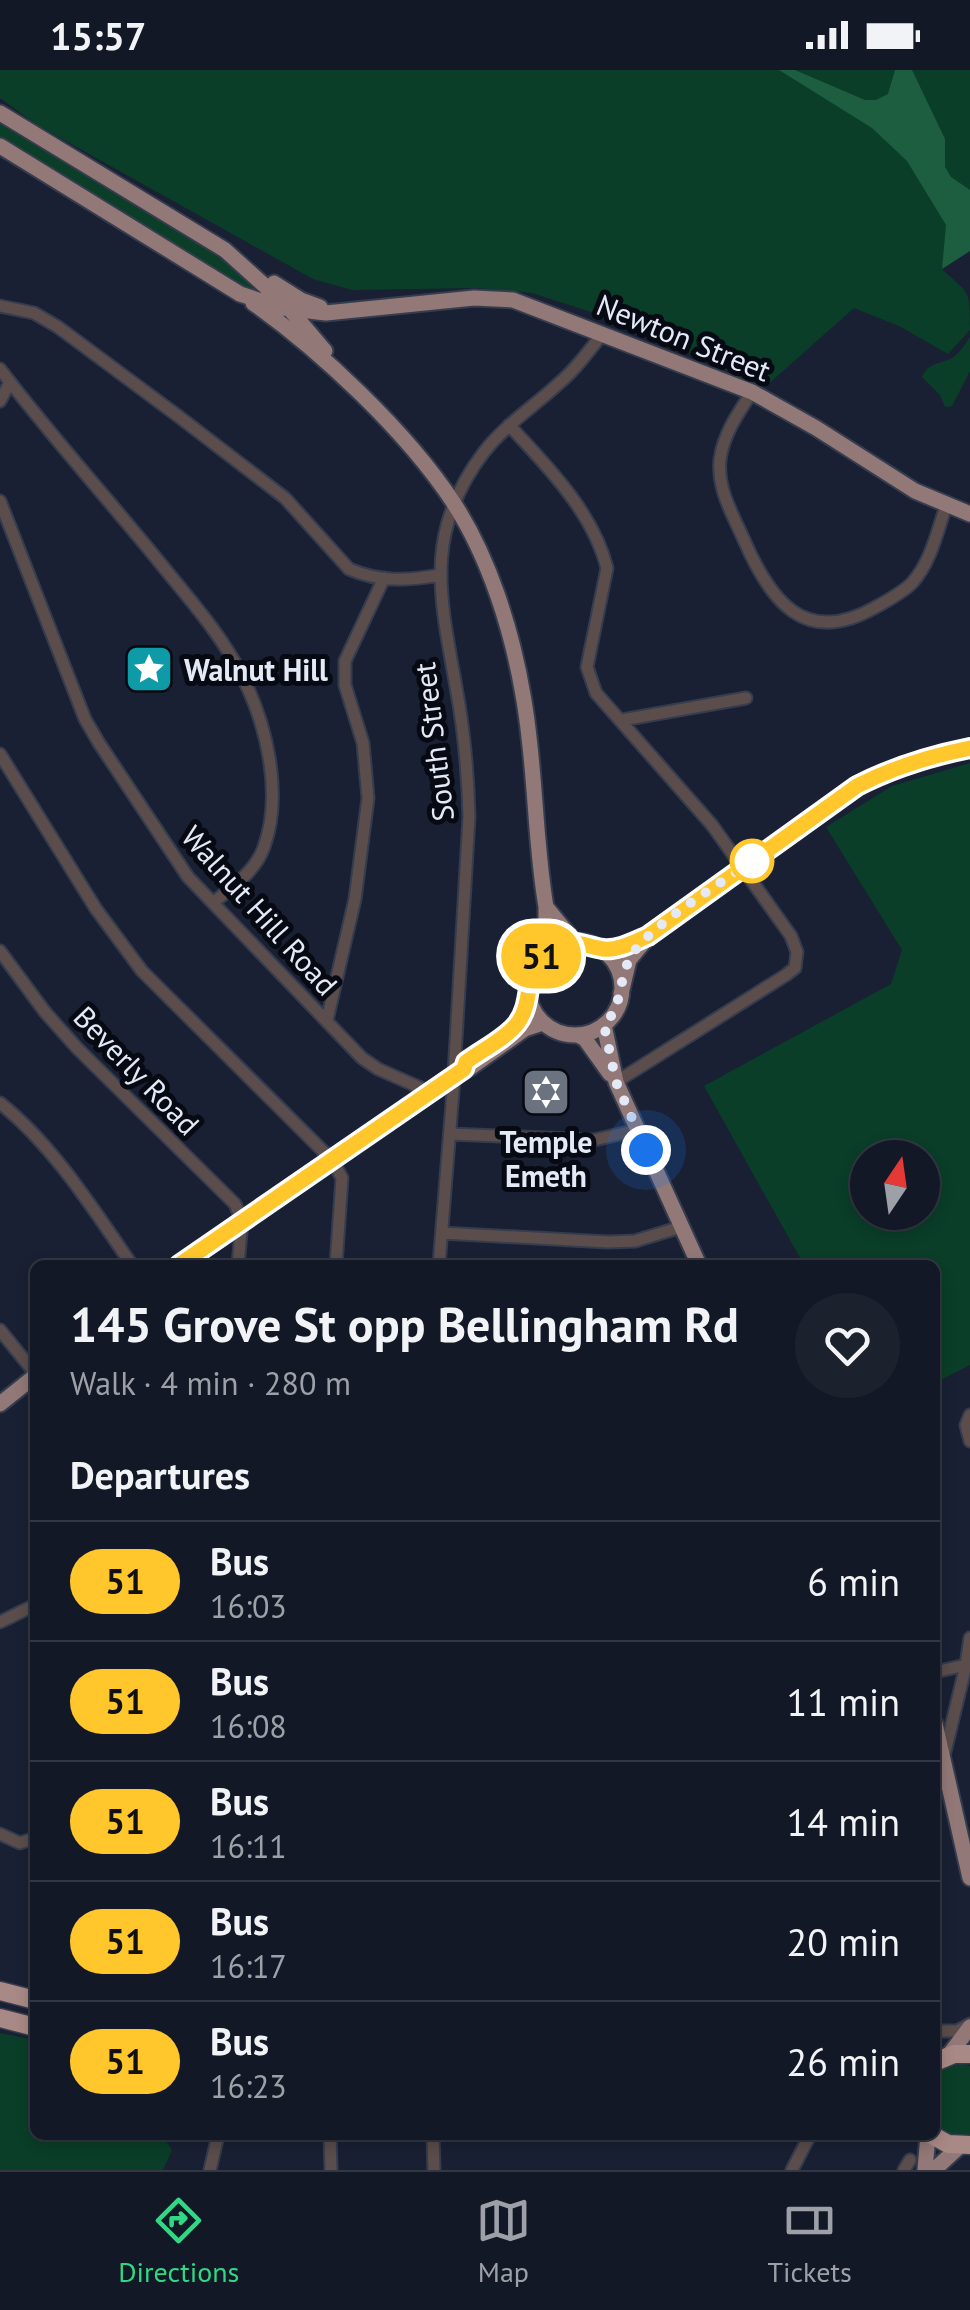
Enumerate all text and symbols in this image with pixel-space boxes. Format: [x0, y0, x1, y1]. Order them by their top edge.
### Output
text: 15:57 [50, 11, 146, 60]
street label: Newton Street [591, 284, 777, 390]
place icon: Walnut Hill [123, 643, 175, 695]
place label: Walnut Hill [184, 650, 328, 689]
street label: South Street [404, 661, 462, 823]
street label: Walnut Hill Road [173, 817, 347, 1003]
unlabelled marker [731, 840, 773, 882]
line badge: 51 [496, 924, 586, 988]
text: 51 [521, 933, 561, 979]
street label: Beverly Road [66, 997, 208, 1143]
synagogue icon: Temple Emeth [520, 1066, 572, 1118]
place label: Temple Emeth [500, 1122, 592, 1195]
your location [621, 1125, 671, 1175]
north arrow [850, 1140, 940, 1230]
map controls [850, 1140, 940, 1230]
text: 145 Grove St opp Bellingham Rd [70, 1293, 739, 1355]
button: heart [795, 1293, 900, 1398]
text: Walk · 4 min · 280 m [70, 1362, 351, 1404]
text: Departures [70, 1450, 250, 1499]
text: Bus [210, 1536, 269, 1585]
text: 6 min [807, 1557, 900, 1606]
text: 51 [105, 1558, 145, 1604]
text: 16:03 [210, 1585, 287, 1627]
text: Bus [210, 1656, 269, 1705]
text: 11 min [787, 1677, 900, 1726]
text: 51 [105, 1678, 145, 1724]
text: 16:08 [210, 1705, 287, 1747]
text: Bus [210, 1776, 269, 1825]
text: 14 min [787, 1797, 900, 1846]
text: 51 [105, 1798, 145, 1844]
text: 16:11 [210, 1825, 287, 1867]
text: Bus [210, 1896, 269, 1945]
text: 20 min [787, 1917, 900, 1966]
text: 51 [105, 1918, 145, 1964]
text: 16:17 [210, 1945, 287, 1987]
text: Bus [210, 2016, 269, 2065]
text: 26 min [787, 2037, 900, 2086]
text: 51 [105, 2038, 145, 2084]
text: 16:23 [210, 2065, 287, 2107]
tab: Directions [118, 2193, 239, 2290]
tab: Map [476, 2193, 531, 2290]
tab: Tickets [767, 2193, 852, 2290]

